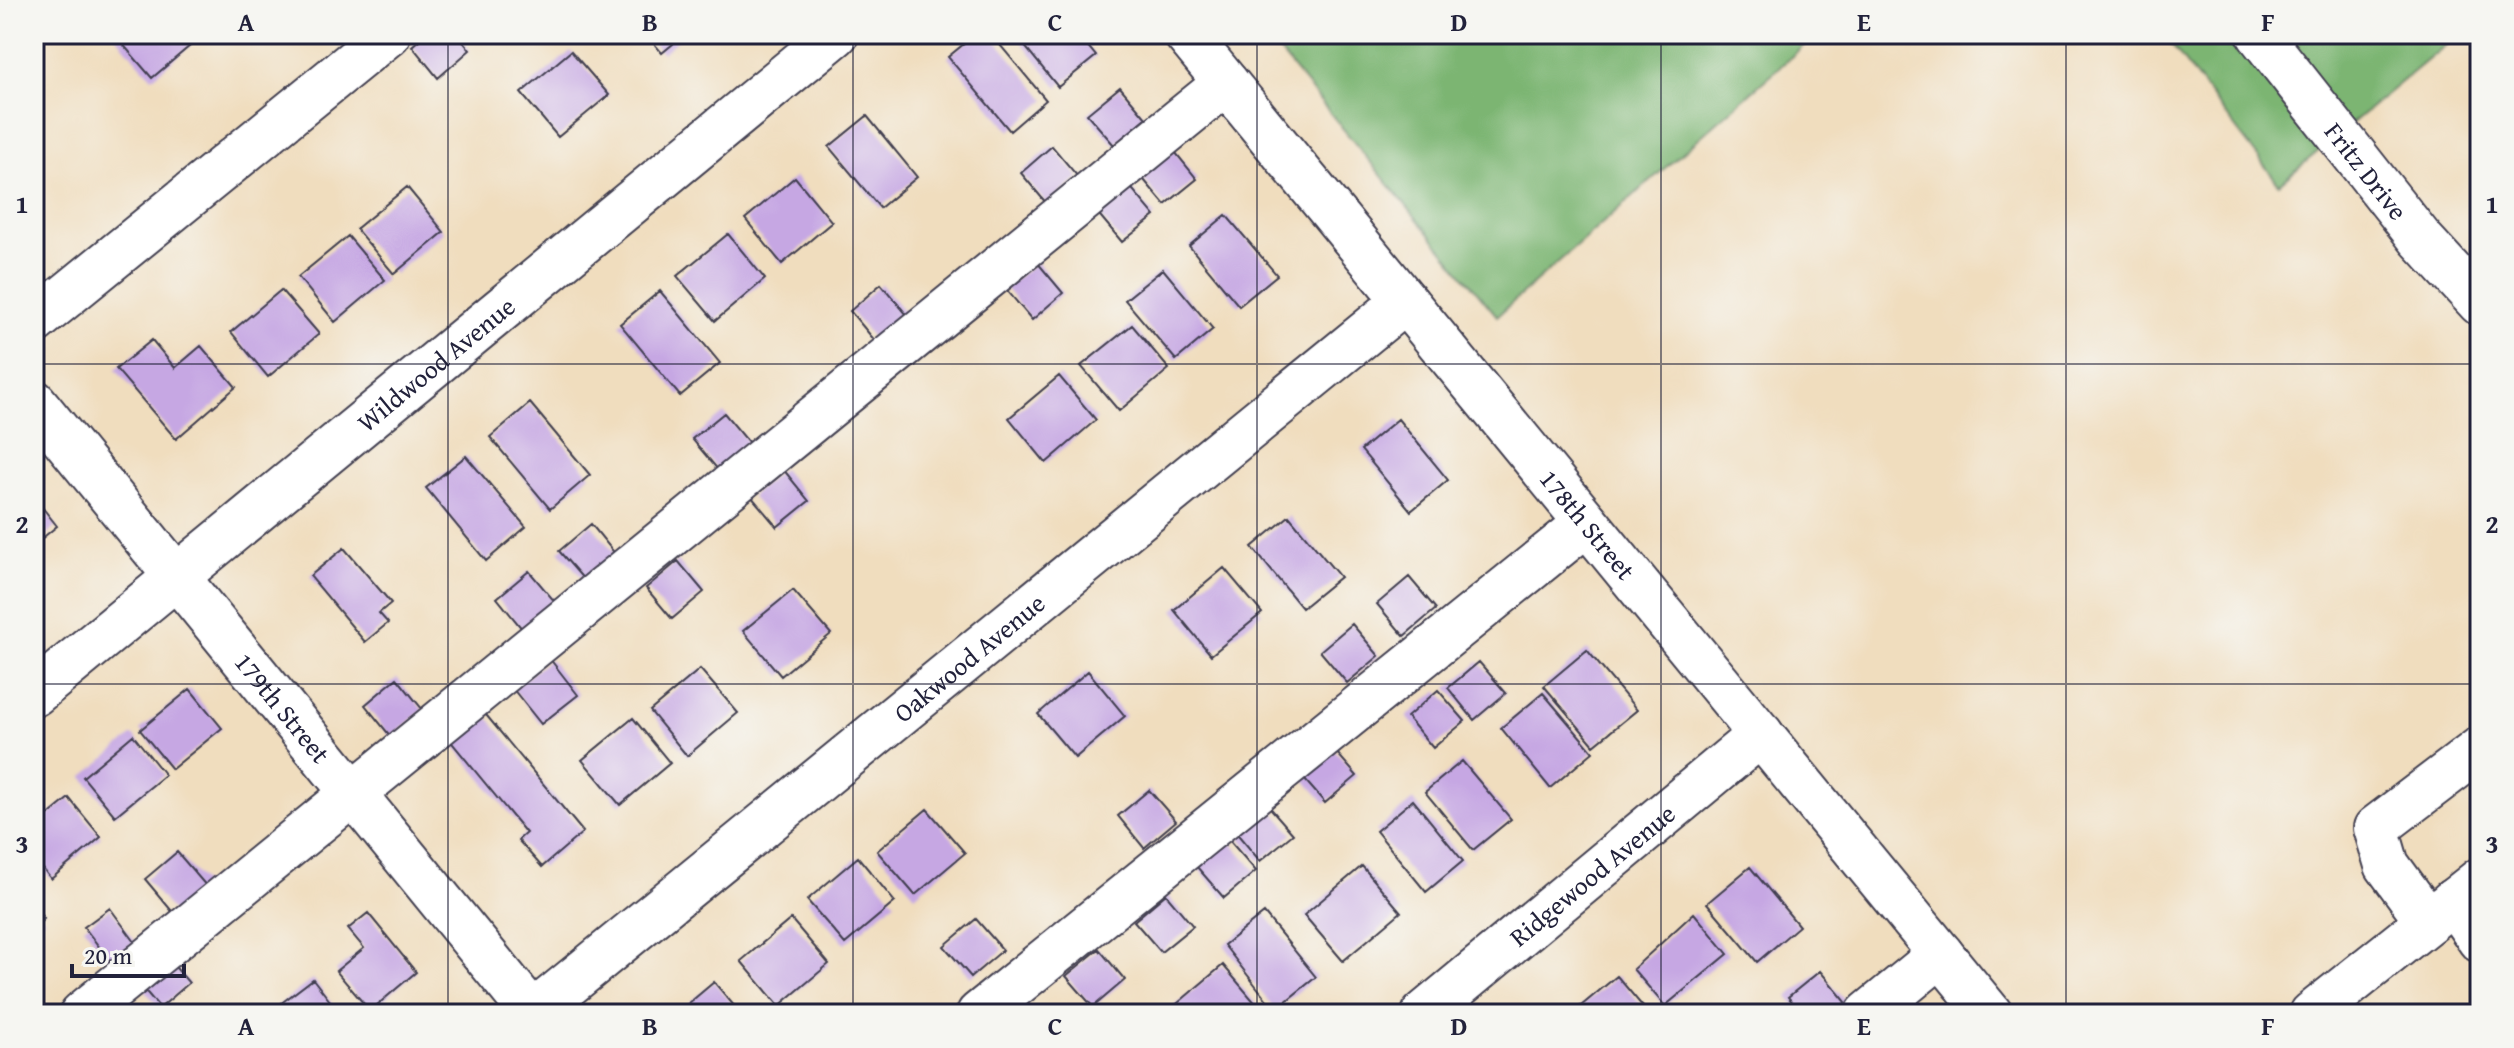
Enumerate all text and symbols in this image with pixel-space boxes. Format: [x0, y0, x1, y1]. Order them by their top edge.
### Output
text: A [238, 2, 255, 41]
text: B [642, 2, 658, 41]
text: C [1048, 2, 1062, 41]
text: D [1451, 2, 1467, 41]
text: E [1857, 2, 1871, 41]
text: F [2261, 2, 2275, 41]
street label: Fritz Drive [2316, 113, 2418, 228]
text: 1 [15, 184, 29, 223]
text: 1 [2485, 184, 2499, 223]
street label: Wildwood Avenue [348, 287, 523, 441]
street label: 178th Street [1531, 460, 1645, 588]
text: 2 [15, 504, 29, 543]
text: 2 [2485, 504, 2499, 543]
street label: Oakwood Avenue [885, 583, 1053, 731]
street label: 179th Street [226, 644, 340, 771]
street label: Ridgewood Avenue [1500, 794, 1683, 955]
text: 3 [15, 824, 29, 863]
text: 3 [2485, 824, 2499, 863]
scale bar [72, 928, 184, 978]
text: 20 m [84, 938, 132, 973]
text: A [238, 1006, 255, 1045]
text: B [642, 1006, 658, 1045]
text: C [1048, 1006, 1062, 1045]
text: D [1451, 1006, 1467, 1045]
text: E [1857, 1006, 1871, 1045]
text: F [2261, 1006, 2275, 1045]

